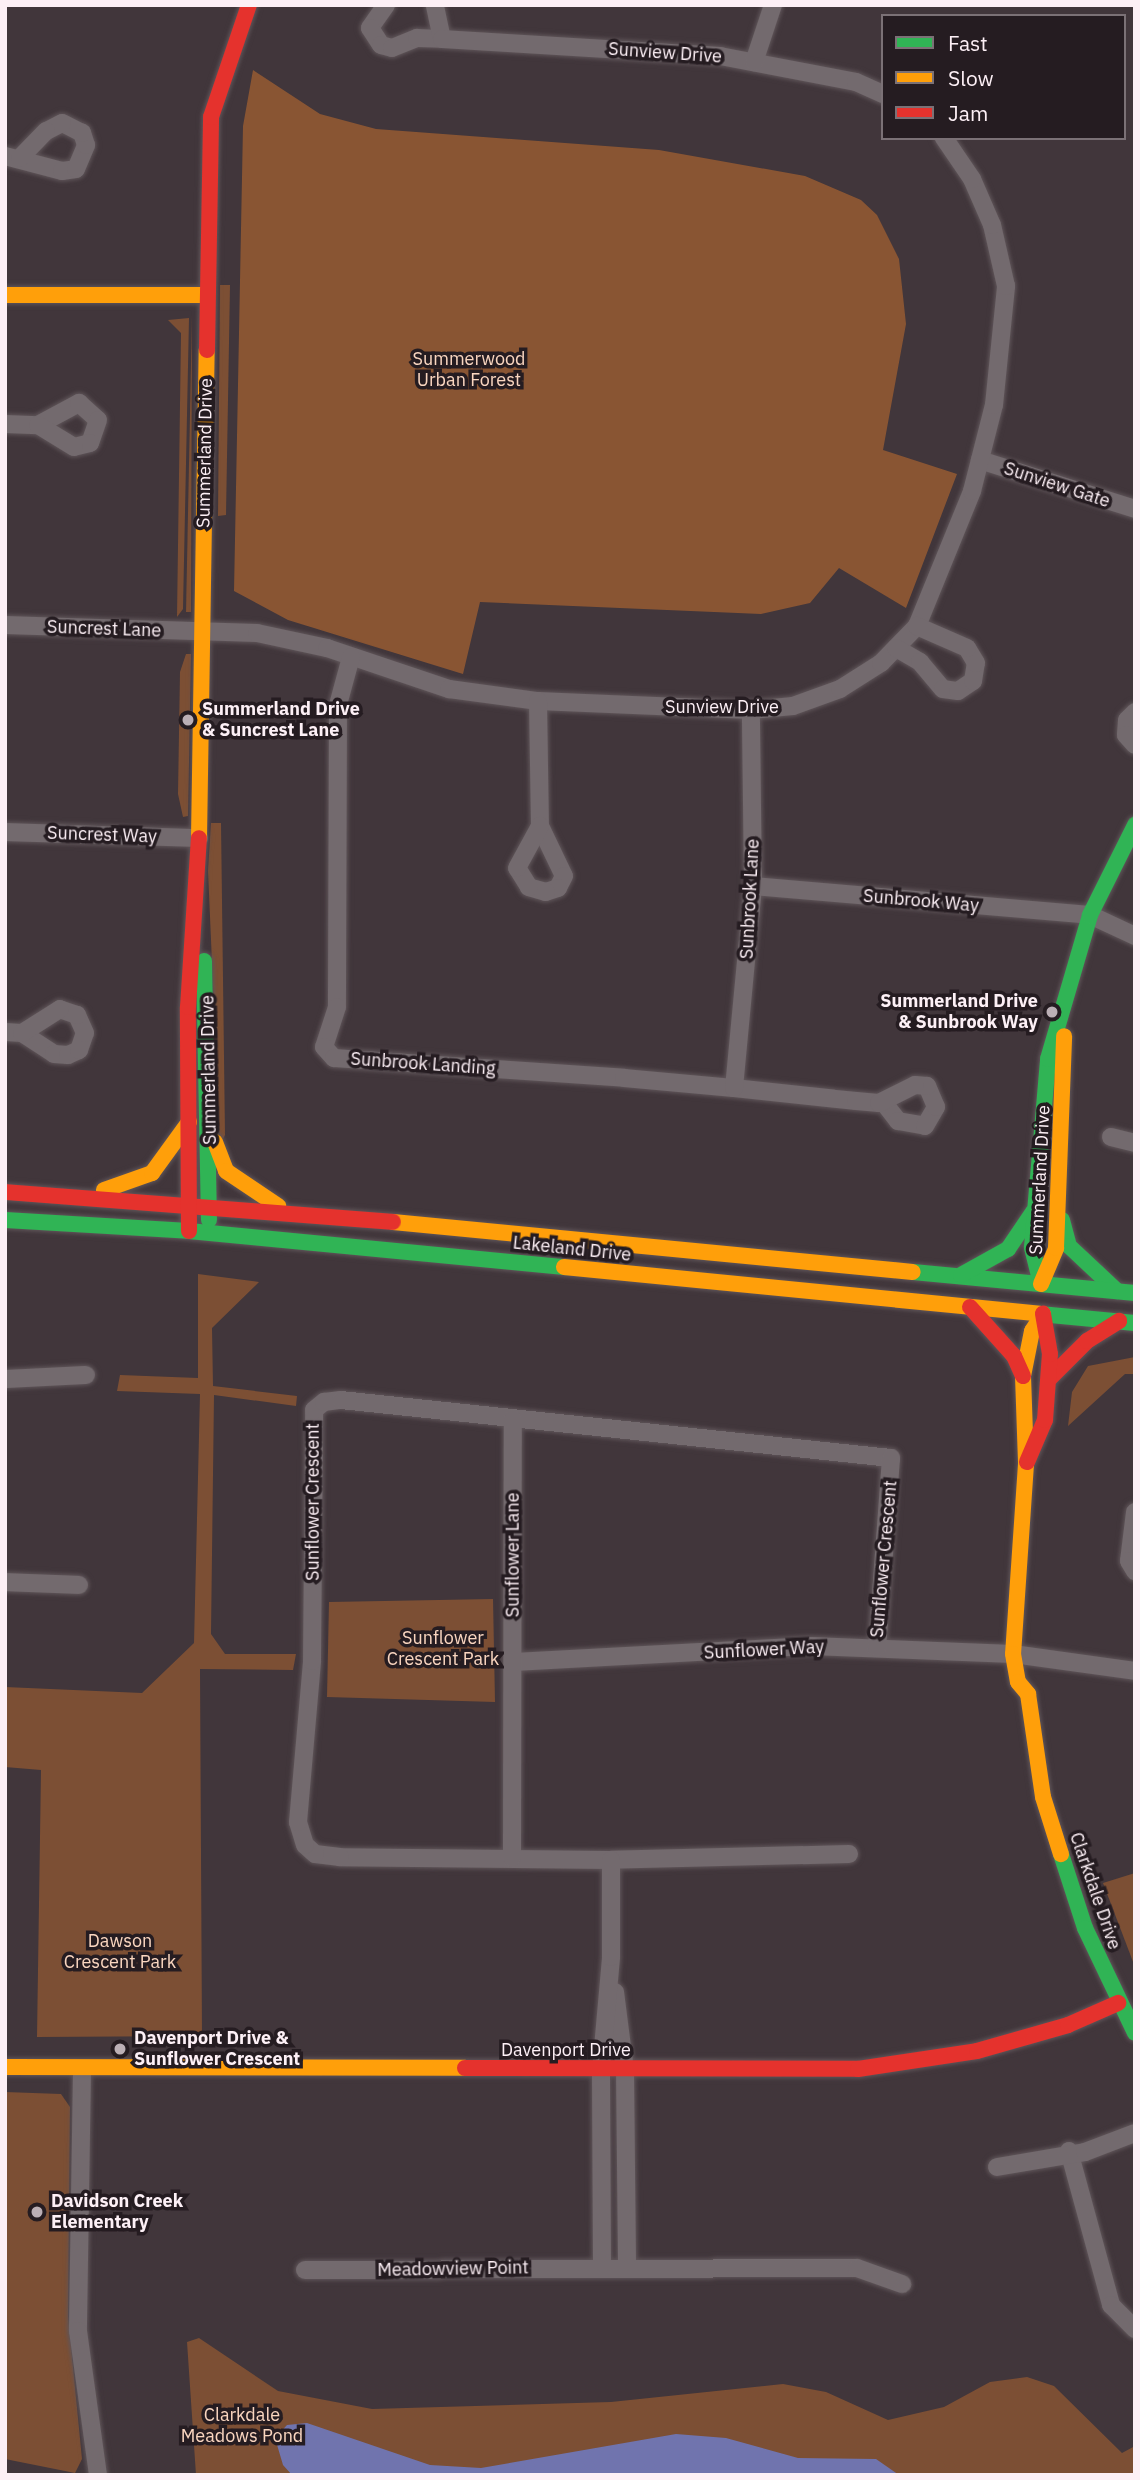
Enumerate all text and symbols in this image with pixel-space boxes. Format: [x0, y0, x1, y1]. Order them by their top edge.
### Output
legend [881, 14, 1126, 140]
text: Fast [948, 29, 988, 57]
street label: Sunview Drive [608, 38, 722, 68]
text: Slow [948, 64, 994, 92]
text: Jam [948, 99, 988, 127]
park label: Summerwood Urban Forest [412, 349, 526, 392]
street label: Summerland Drive [193, 378, 217, 528]
street label: Sunview Gate [1001, 458, 1113, 512]
street label: Suncrest Lane [47, 616, 161, 642]
street label: Sunview Drive [665, 696, 779, 718]
place label: Summerland Drive & Suncrest Lane [202, 699, 360, 742]
marker: Summerland Drive & Suncrest Lane [180, 712, 196, 728]
street label: Suncrest Way [47, 822, 157, 848]
street label: Sunbrook Lane [736, 838, 764, 960]
street label: Sunbrook Way [862, 885, 980, 917]
place label: Summerland Drive & Sunbrook Way [880, 991, 1038, 1034]
street label: Summerland Drive [197, 995, 221, 1145]
marker: Summerland Drive & Sunbrook Way [1044, 1004, 1060, 1020]
street label: Sunbrook Landing [350, 1048, 496, 1080]
street label: Summerland Drive [1025, 1105, 1055, 1255]
street label: Lakeland Drive [512, 1232, 632, 1266]
street label: Sunflower Crescent [302, 1423, 324, 1581]
street label: Sunflower Crescent [866, 1479, 902, 1639]
street label: Sunflower Lane [502, 1493, 524, 1617]
park label: Sunflower Crescent Park [387, 1628, 499, 1670]
street label: Sunflower Way [703, 1636, 825, 1664]
street label: Clarkdale Drive [1065, 1830, 1125, 1952]
park label: Dawson Crescent Park [64, 1931, 176, 1974]
place label: Davenport Drive & Sunflower Crescent [134, 2028, 300, 2070]
street label: Davenport Drive [501, 2039, 631, 2061]
marker: Davenport Drive & Sunflower Crescent [112, 2041, 128, 2057]
place label: Davidson Creek Elementary [51, 2191, 183, 2234]
marker: Davidson Creek Elementary [29, 2204, 45, 2220]
street label: Meadowview Point [377, 2257, 529, 2281]
park label: Clarkdale Meadows Pond [181, 2405, 303, 2448]

